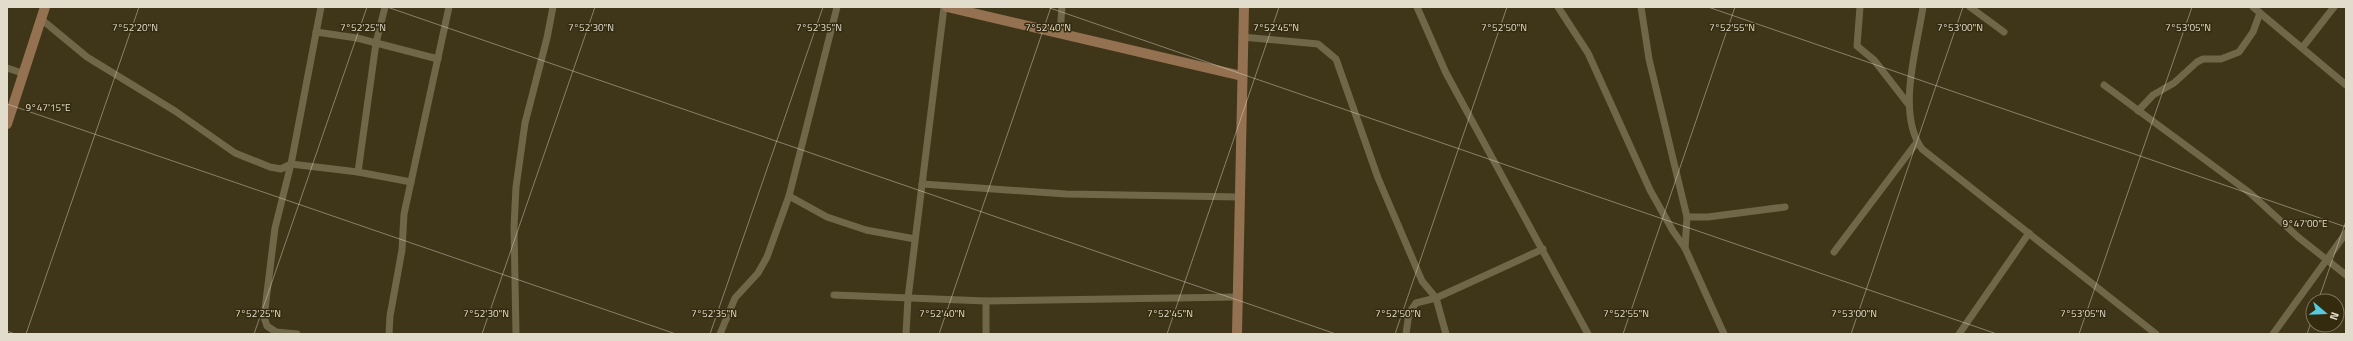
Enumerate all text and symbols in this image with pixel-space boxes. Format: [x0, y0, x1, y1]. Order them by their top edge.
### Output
text: 7°52'20"N [112, 20, 158, 35]
text: 7°52'25"N [340, 20, 386, 35]
text: 7°52'30"N [568, 20, 614, 35]
text: 7°52'35"N [796, 20, 842, 35]
text: 7°52'40"N [1025, 20, 1071, 35]
text: 7°52'45"N [1253, 20, 1299, 35]
text: 7°52'50"N [1481, 20, 1527, 35]
text: 7°52'55"N [1709, 20, 1755, 35]
text: 7°53'00"N [1937, 20, 1983, 35]
text: 7°53'05"N [2165, 20, 2211, 35]
text: 9°47'15"E [26, 100, 71, 115]
text: 9°47'00"E [2283, 216, 2328, 231]
north arrow [2305, 293, 2345, 333]
text: 7°52'25"N [235, 306, 281, 321]
text: 7°52'30"N [463, 306, 509, 321]
text: 7°52'35"N [691, 306, 737, 321]
text: 7°52'40"N [919, 306, 965, 321]
text: 7°52'45"N [1147, 306, 1193, 321]
text: 7°52'50"N [1375, 306, 1421, 321]
text: 7°52'55"N [1603, 306, 1649, 321]
text: 7°53'00"N [1831, 306, 1877, 321]
text: 7°53'05"N [2060, 306, 2106, 321]
text: N [2326, 310, 2343, 322]

